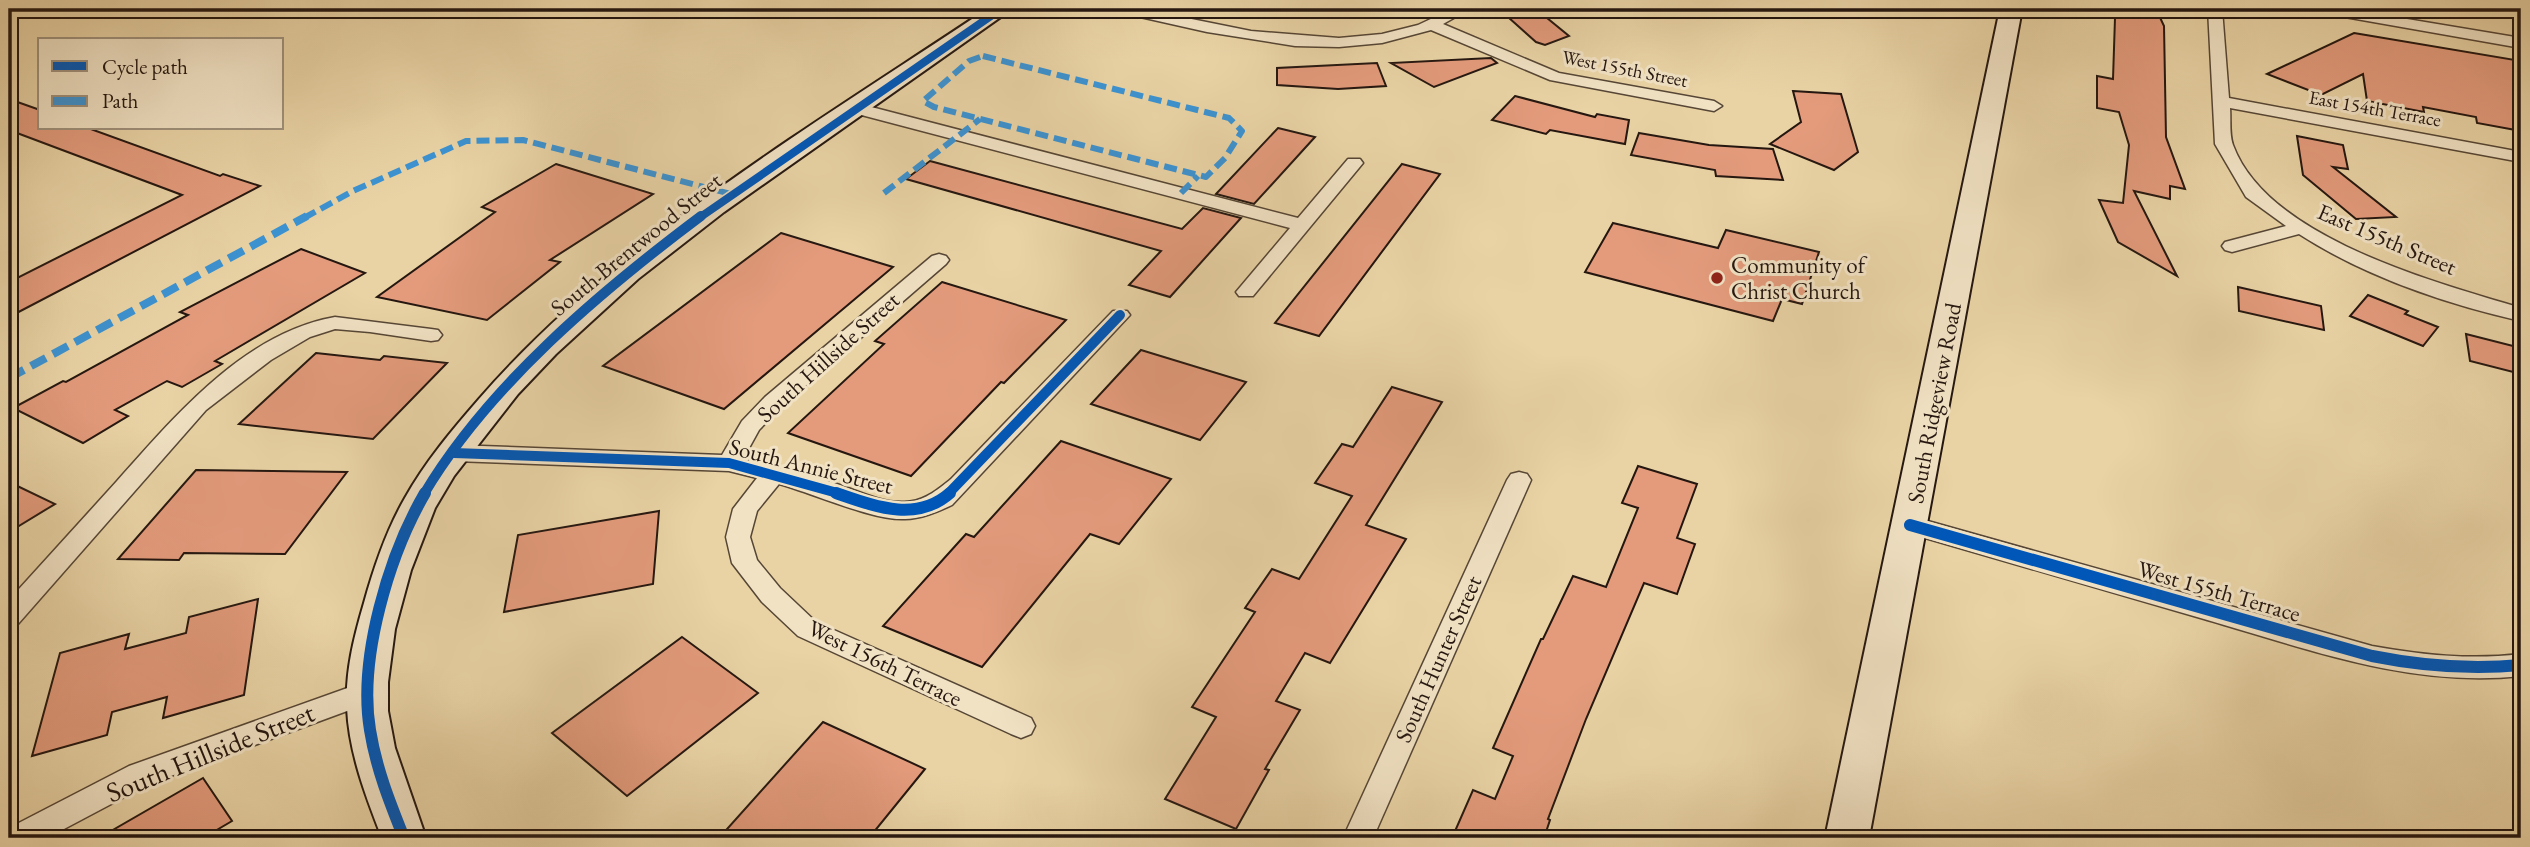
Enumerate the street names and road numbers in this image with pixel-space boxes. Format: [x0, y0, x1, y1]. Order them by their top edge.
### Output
street label: West 155th Street [1560, 44, 1690, 93]
street label: East 154th Terrace [2307, 85, 2443, 132]
street label: South Brentwood Street [544, 165, 728, 322]
street label: East 155th Street [2313, 196, 2462, 282]
street label: South Hillside Street [750, 284, 906, 429]
street label: South Ridgeview Road [1900, 300, 1968, 506]
street label: South Annie Street [726, 431, 897, 501]
street label: West 155th Terrace [2134, 553, 2304, 629]
street label: South Hunter Street [1388, 570, 1489, 747]
street label: West 156th Terrace [803, 613, 967, 713]
street label: South Hillside Street [101, 694, 320, 810]

